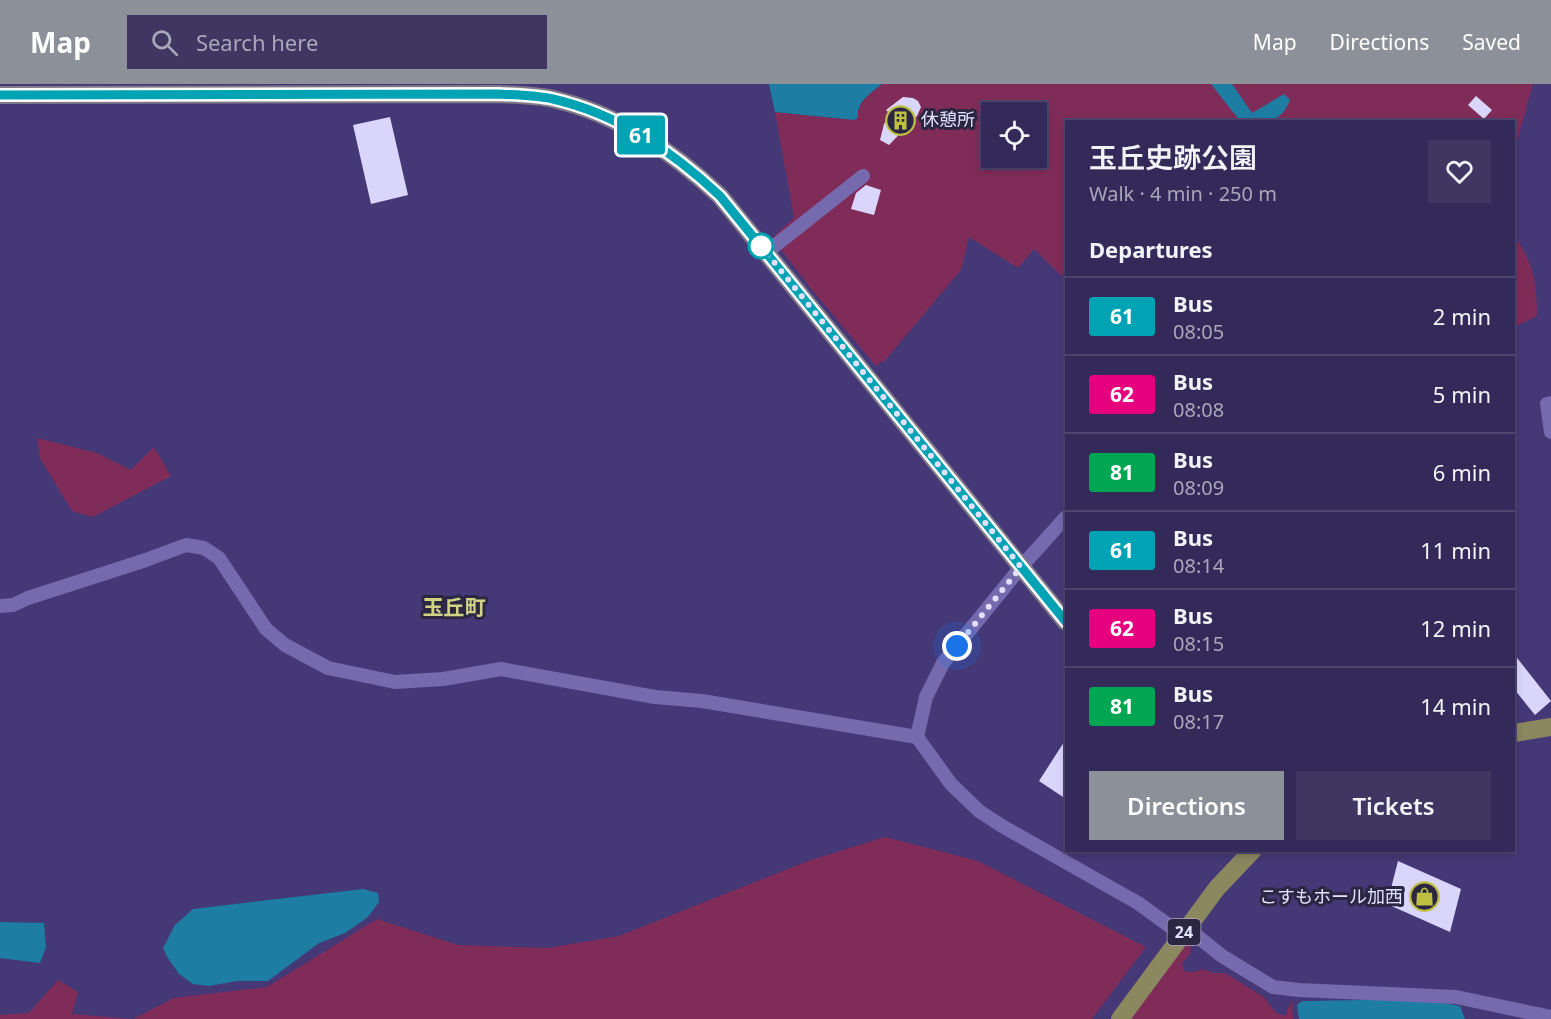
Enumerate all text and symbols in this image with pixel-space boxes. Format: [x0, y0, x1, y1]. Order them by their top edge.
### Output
search box [127, 15, 547, 69]
text: Map [30, 23, 91, 61]
icon: search [148, 26, 181, 59]
text: Search here [196, 27, 318, 57]
text: Map [1253, 28, 1297, 56]
text: Directions [1330, 28, 1429, 56]
text: Saved [1462, 28, 1521, 56]
map controls [981, 102, 1047, 168]
button: locate [981, 102, 1047, 168]
building icon: 休憩所 [884, 104, 916, 136]
place label: 休憩所 [921, 107, 975, 131]
line badge: 61 [614, 116, 668, 154]
text: 61 [629, 121, 653, 149]
text: 玉丘史跡公園 [1089, 138, 1257, 176]
button: heart [1428, 140, 1491, 203]
text: Walk · 4 min · 250 m [1089, 180, 1277, 207]
unlabelled marker [748, 233, 774, 259]
text: Departures [1089, 234, 1213, 264]
text: Bus [1173, 288, 1213, 318]
text: 2 min [1433, 301, 1491, 331]
text: 61 [1110, 302, 1134, 330]
text: 08:05 [1173, 318, 1224, 345]
text: Bus [1173, 366, 1213, 396]
text: 5 min [1433, 379, 1491, 409]
text: 62 [1110, 380, 1134, 408]
text: 08:08 [1173, 396, 1224, 423]
text: Bus [1173, 444, 1213, 474]
text: 6 min [1433, 457, 1491, 487]
text: 81 [1110, 458, 1134, 486]
text: 08:09 [1173, 474, 1224, 501]
text: Bus [1173, 522, 1213, 552]
text: 11 min [1420, 535, 1491, 565]
text: 61 [1110, 536, 1134, 564]
text: 08:14 [1173, 552, 1224, 579]
district label: 玉丘町 [423, 593, 486, 621]
text: Bus [1173, 600, 1213, 630]
text: 12 min [1420, 613, 1491, 643]
text: 62 [1110, 614, 1134, 642]
text: 08:15 [1173, 630, 1224, 657]
your location [942, 631, 972, 661]
text: Bus [1173, 678, 1213, 708]
text: 14 min [1420, 691, 1491, 721]
text: 81 [1110, 692, 1134, 720]
text: 08:17 [1173, 708, 1224, 735]
button: Directions [1089, 771, 1284, 840]
button: Tickets [1296, 771, 1491, 840]
shop icon: こすもホール加西 [1408, 881, 1440, 913]
place label: こすもホール加西 [1259, 884, 1403, 908]
road number: 24 [1168, 919, 1200, 945]

